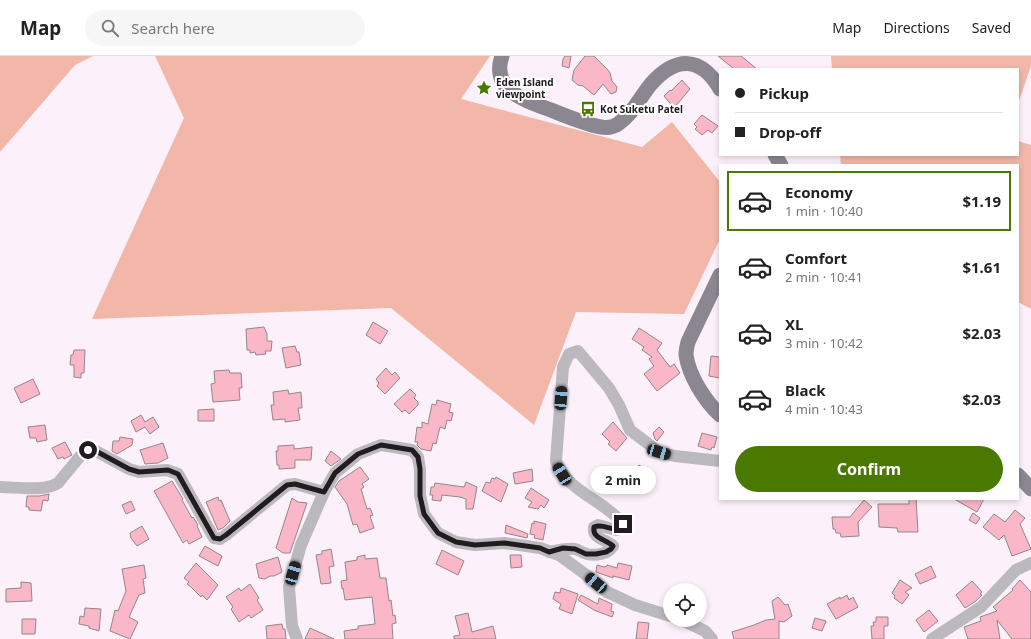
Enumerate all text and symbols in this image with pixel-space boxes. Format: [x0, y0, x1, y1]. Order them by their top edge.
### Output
search box [85, 10, 365, 46]
text: Map [20, 15, 61, 41]
icon: search [99, 17, 121, 39]
text: Search here [131, 18, 215, 38]
text: Map [832, 18, 861, 37]
text: Directions [883, 18, 950, 37]
text: Saved [972, 18, 1011, 37]
place label: Eden Island viewpoint [496, 75, 554, 101]
place icon: Eden Island viewpoint [475, 79, 493, 97]
text: Pickup [759, 83, 809, 103]
bus stop icon: Kot Suketu Patel [579, 100, 597, 118]
place label: Kot Suketu Patel [600, 102, 683, 116]
text: Drop-off [759, 122, 821, 142]
text: Economy [785, 182, 853, 202]
icon: car [737, 183, 773, 219]
text: $1.19 [962, 191, 1001, 211]
text: 1 min · 10:40 [785, 202, 863, 220]
text: Comfort [785, 248, 847, 268]
icon: car [737, 249, 773, 285]
text: $1.61 [962, 257, 1001, 277]
text: 2 min · 10:41 [785, 268, 863, 286]
text: XL [785, 314, 803, 334]
icon: car [737, 315, 773, 351]
text: $2.03 [962, 323, 1001, 343]
text: 3 min · 10:42 [785, 334, 863, 352]
text: Black [785, 380, 825, 400]
icon: car [737, 381, 773, 417]
car [554, 386, 568, 410]
text: $2.03 [962, 389, 1001, 409]
text: 4 min · 10:43 [785, 400, 863, 418]
route start [79, 441, 97, 459]
car [646, 443, 672, 461]
button: Confirm [735, 446, 1003, 492]
car [551, 461, 573, 487]
callout: 2 min [590, 466, 656, 494]
text: 2 min [605, 471, 641, 489]
route end [614, 515, 632, 533]
car [284, 560, 302, 586]
car [583, 571, 609, 595]
map controls [663, 583, 707, 627]
button: locate [663, 583, 707, 627]

